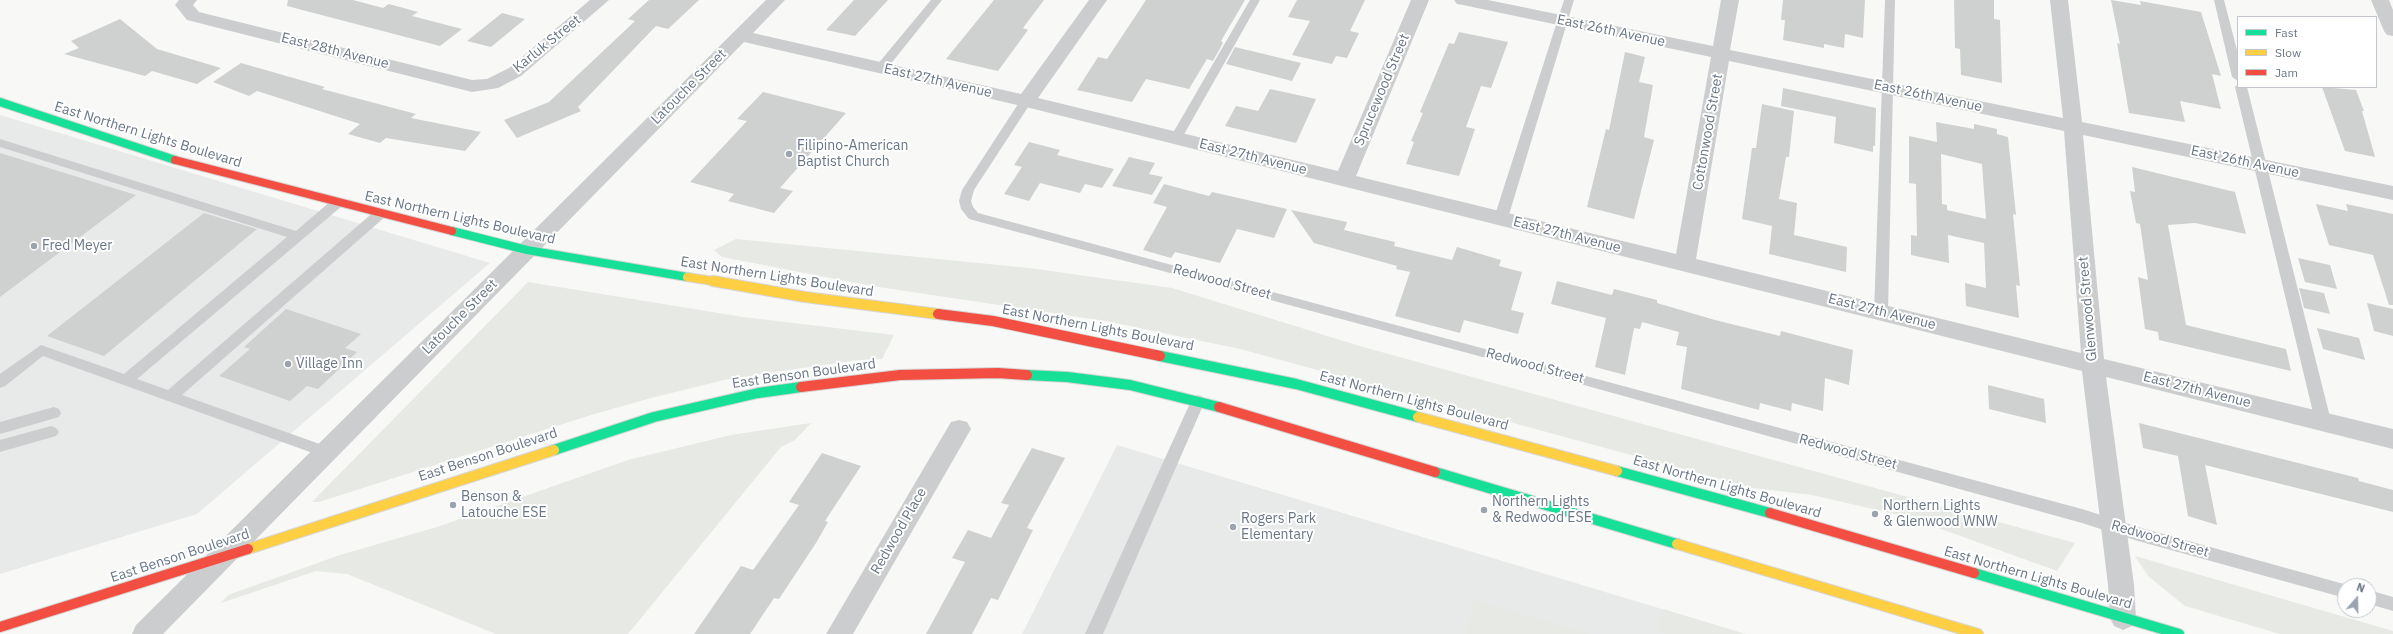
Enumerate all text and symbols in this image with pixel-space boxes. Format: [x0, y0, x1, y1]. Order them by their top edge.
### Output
street label: East 26th Avenue [1555, 11, 1667, 51]
street label: Karluk Street [510, 12, 584, 76]
legend [2237, 16, 2377, 88]
text: Fast [2275, 25, 2298, 40]
street label: East 28th Avenue [279, 30, 391, 72]
street label: Sprucewood Street [1351, 31, 1413, 149]
text: Slow [2275, 45, 2301, 60]
street label: Latouche Street [648, 46, 730, 128]
street label: East 27th Avenue [882, 60, 994, 102]
text: Jam [2275, 65, 2298, 80]
street label: Cottonwood Street [1689, 72, 1727, 192]
street label: East 26th Avenue [1872, 76, 1984, 116]
street label: East Northern Lights Boulevard [52, 98, 244, 172]
street label: East 27th Avenue [1197, 136, 1309, 178]
place label: Filipino-American Baptist Church [797, 138, 908, 170]
street label: East 26th Avenue [2189, 142, 2301, 182]
marker: Filipino-American Baptist Church [784, 149, 794, 159]
street label: East Northern Lights Boulevard [363, 188, 557, 248]
street label: East 27th Avenue [1511, 214, 1623, 256]
place label: Fred Meyer [42, 238, 112, 254]
marker: Fred Meyer [29, 241, 39, 251]
street label: East Northern Lights Boulevard [679, 253, 875, 301]
street label: Glenwood Street [2075, 256, 2101, 362]
street label: Redwood Street [1171, 261, 1273, 303]
street label: Latouche Street [419, 276, 501, 358]
street label: East 27th Avenue [1826, 291, 1938, 333]
street label: East Northern Lights Boulevard [1001, 301, 1195, 355]
street label: Redwood Street [1484, 345, 1586, 387]
place label: Village Inn [296, 356, 363, 372]
street label: East Benson Boulevard [731, 356, 877, 392]
marker: Village Inn [283, 359, 293, 369]
street label: East Northern Lights Boulevard [1318, 368, 1510, 434]
street label: East 27th Avenue [2141, 369, 2253, 411]
street label: East Benson Boulevard [416, 425, 560, 485]
street label: Redwood Street [1797, 431, 1899, 473]
street label: East Northern Lights Boulevard [1631, 452, 1823, 522]
street label: Redwood Place [868, 485, 930, 577]
place label: Benson & Latouche ESE [461, 489, 547, 522]
place label: Northern Lights & Redwood ESE [1492, 494, 1592, 526]
place label: Northern Lights & Glenwood WNW [1883, 498, 1998, 530]
marker: Benson & Latouche ESE [448, 500, 458, 510]
marker: Northern Lights & Redwood ESE [1479, 505, 1489, 515]
marker: Northern Lights & Glenwood WNW [1870, 509, 1880, 519]
place label: Rogers Park Elementary [1241, 511, 1316, 544]
street label: Redwood Street [2109, 517, 2211, 561]
marker: Rogers Park Elementary [1228, 522, 1238, 532]
street label: East Benson Boulevard [108, 526, 252, 586]
street label: East Northern Lights Boulevard [1942, 543, 2134, 613]
north arrow [2337, 578, 2377, 618]
text: N [2355, 580, 2367, 596]

